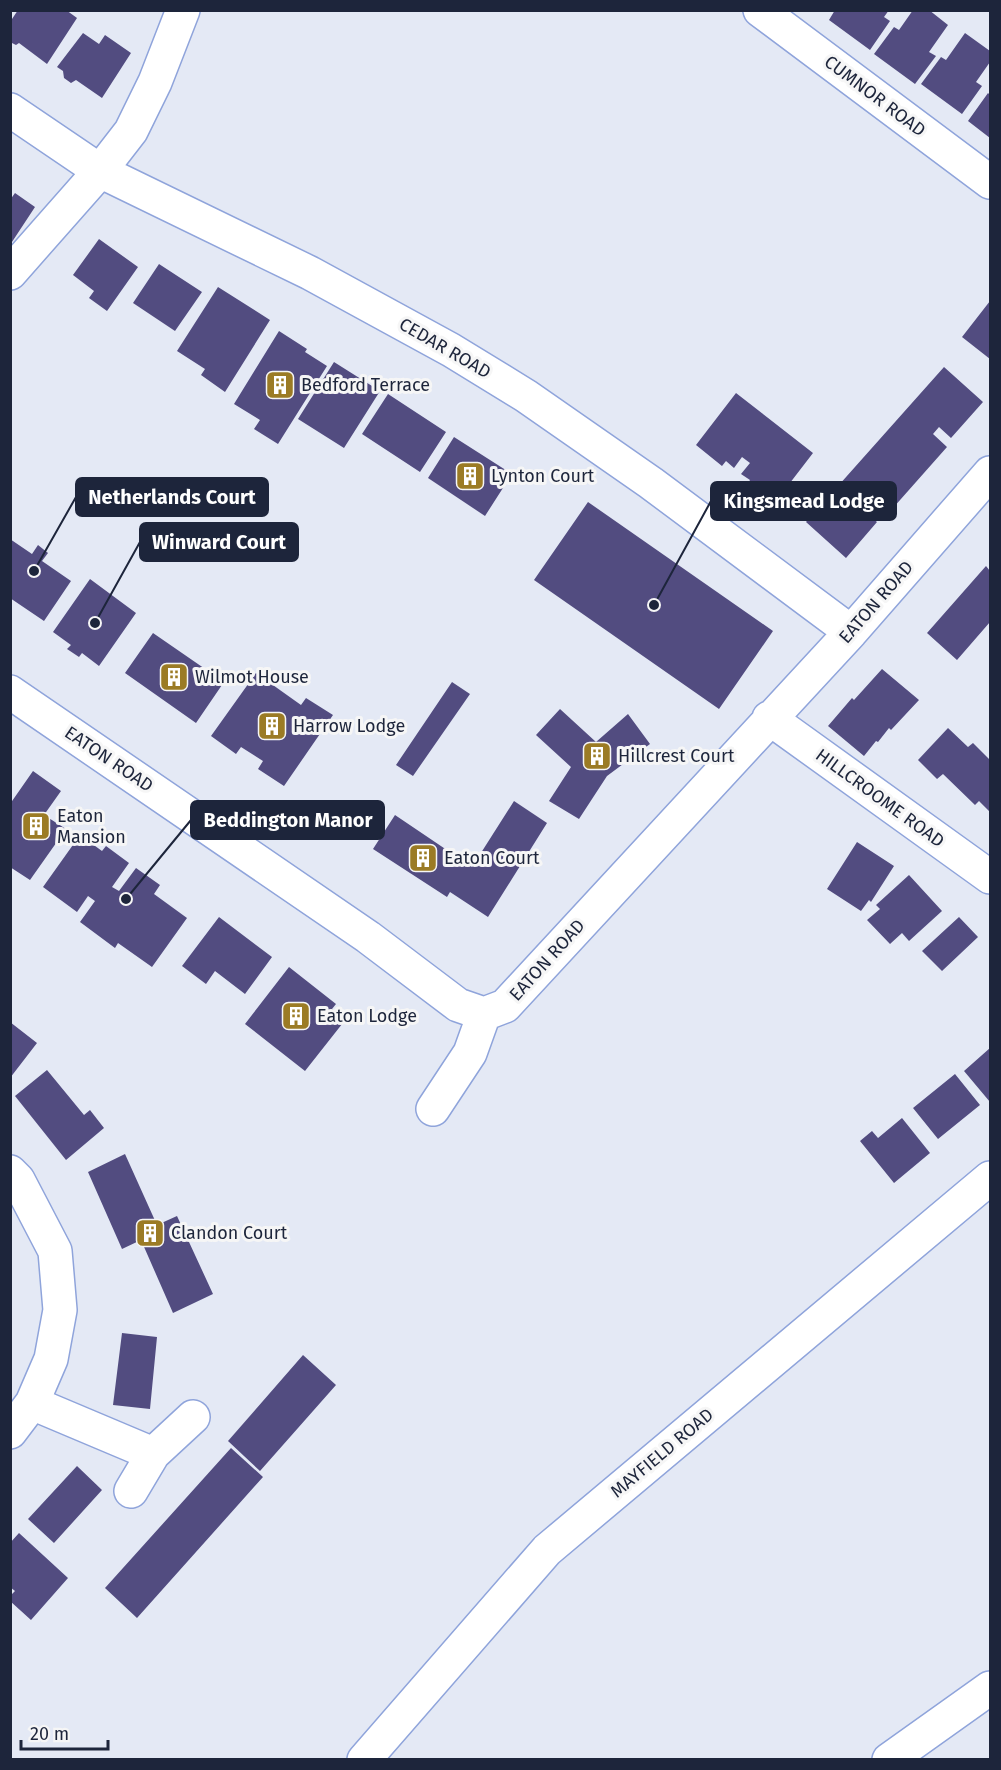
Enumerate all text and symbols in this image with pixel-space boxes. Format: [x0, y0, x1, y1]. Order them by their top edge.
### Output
street label: CUMNOR ROAD [820, 51, 930, 141]
street label: CEDAR ROAD [395, 313, 495, 383]
building icon: Bedford Terrace [264, 369, 296, 401]
place label: Bedford Terrace [301, 374, 430, 396]
building icon: Lynton Court [454, 460, 486, 492]
place label: Lynton Court [491, 465, 595, 487]
callout: Netherlands Court [76, 478, 268, 516]
callout: Kingsmead Lodge [711, 482, 896, 520]
text: Netherlands Court [88, 485, 256, 509]
text: Kingsmead Lodge [724, 489, 884, 513]
callout: Winward Court [140, 523, 298, 561]
text: Winward Court [152, 530, 286, 554]
street label: EATON ROAD [834, 556, 918, 648]
building icon: Wilmot House [158, 661, 190, 693]
place label: Wilmot House [195, 666, 309, 688]
building icon: Harrow Lodge [256, 710, 288, 742]
place label: Harrow Lodge [293, 715, 405, 737]
street label: EATON ROAD [61, 721, 157, 797]
building icon: Hillcrest Court [581, 740, 613, 772]
street label: HILLCROOME ROAD [811, 744, 949, 852]
place label: Hillcrest Court [618, 745, 735, 767]
callout: Beddington Manor [191, 801, 384, 839]
place label: Eaton Mansion [57, 805, 126, 848]
text: Beddington Manor [204, 808, 373, 832]
building icon: Eaton Mansion [20, 810, 52, 842]
building icon: Eaton Court [407, 842, 439, 874]
place label: Eaton Court [444, 847, 540, 869]
street label: EATON ROAD [505, 915, 589, 1005]
building icon: Eaton Lodge [280, 1000, 312, 1032]
place label: Eaton Lodge [317, 1005, 417, 1027]
building icon: Clandon Court [134, 1217, 166, 1249]
place label: Clandon Court [171, 1222, 288, 1244]
street label: MAYFIELD ROAD [606, 1404, 718, 1502]
scale bar [21, 1713, 108, 1751]
text: 20 m [30, 1723, 69, 1745]

